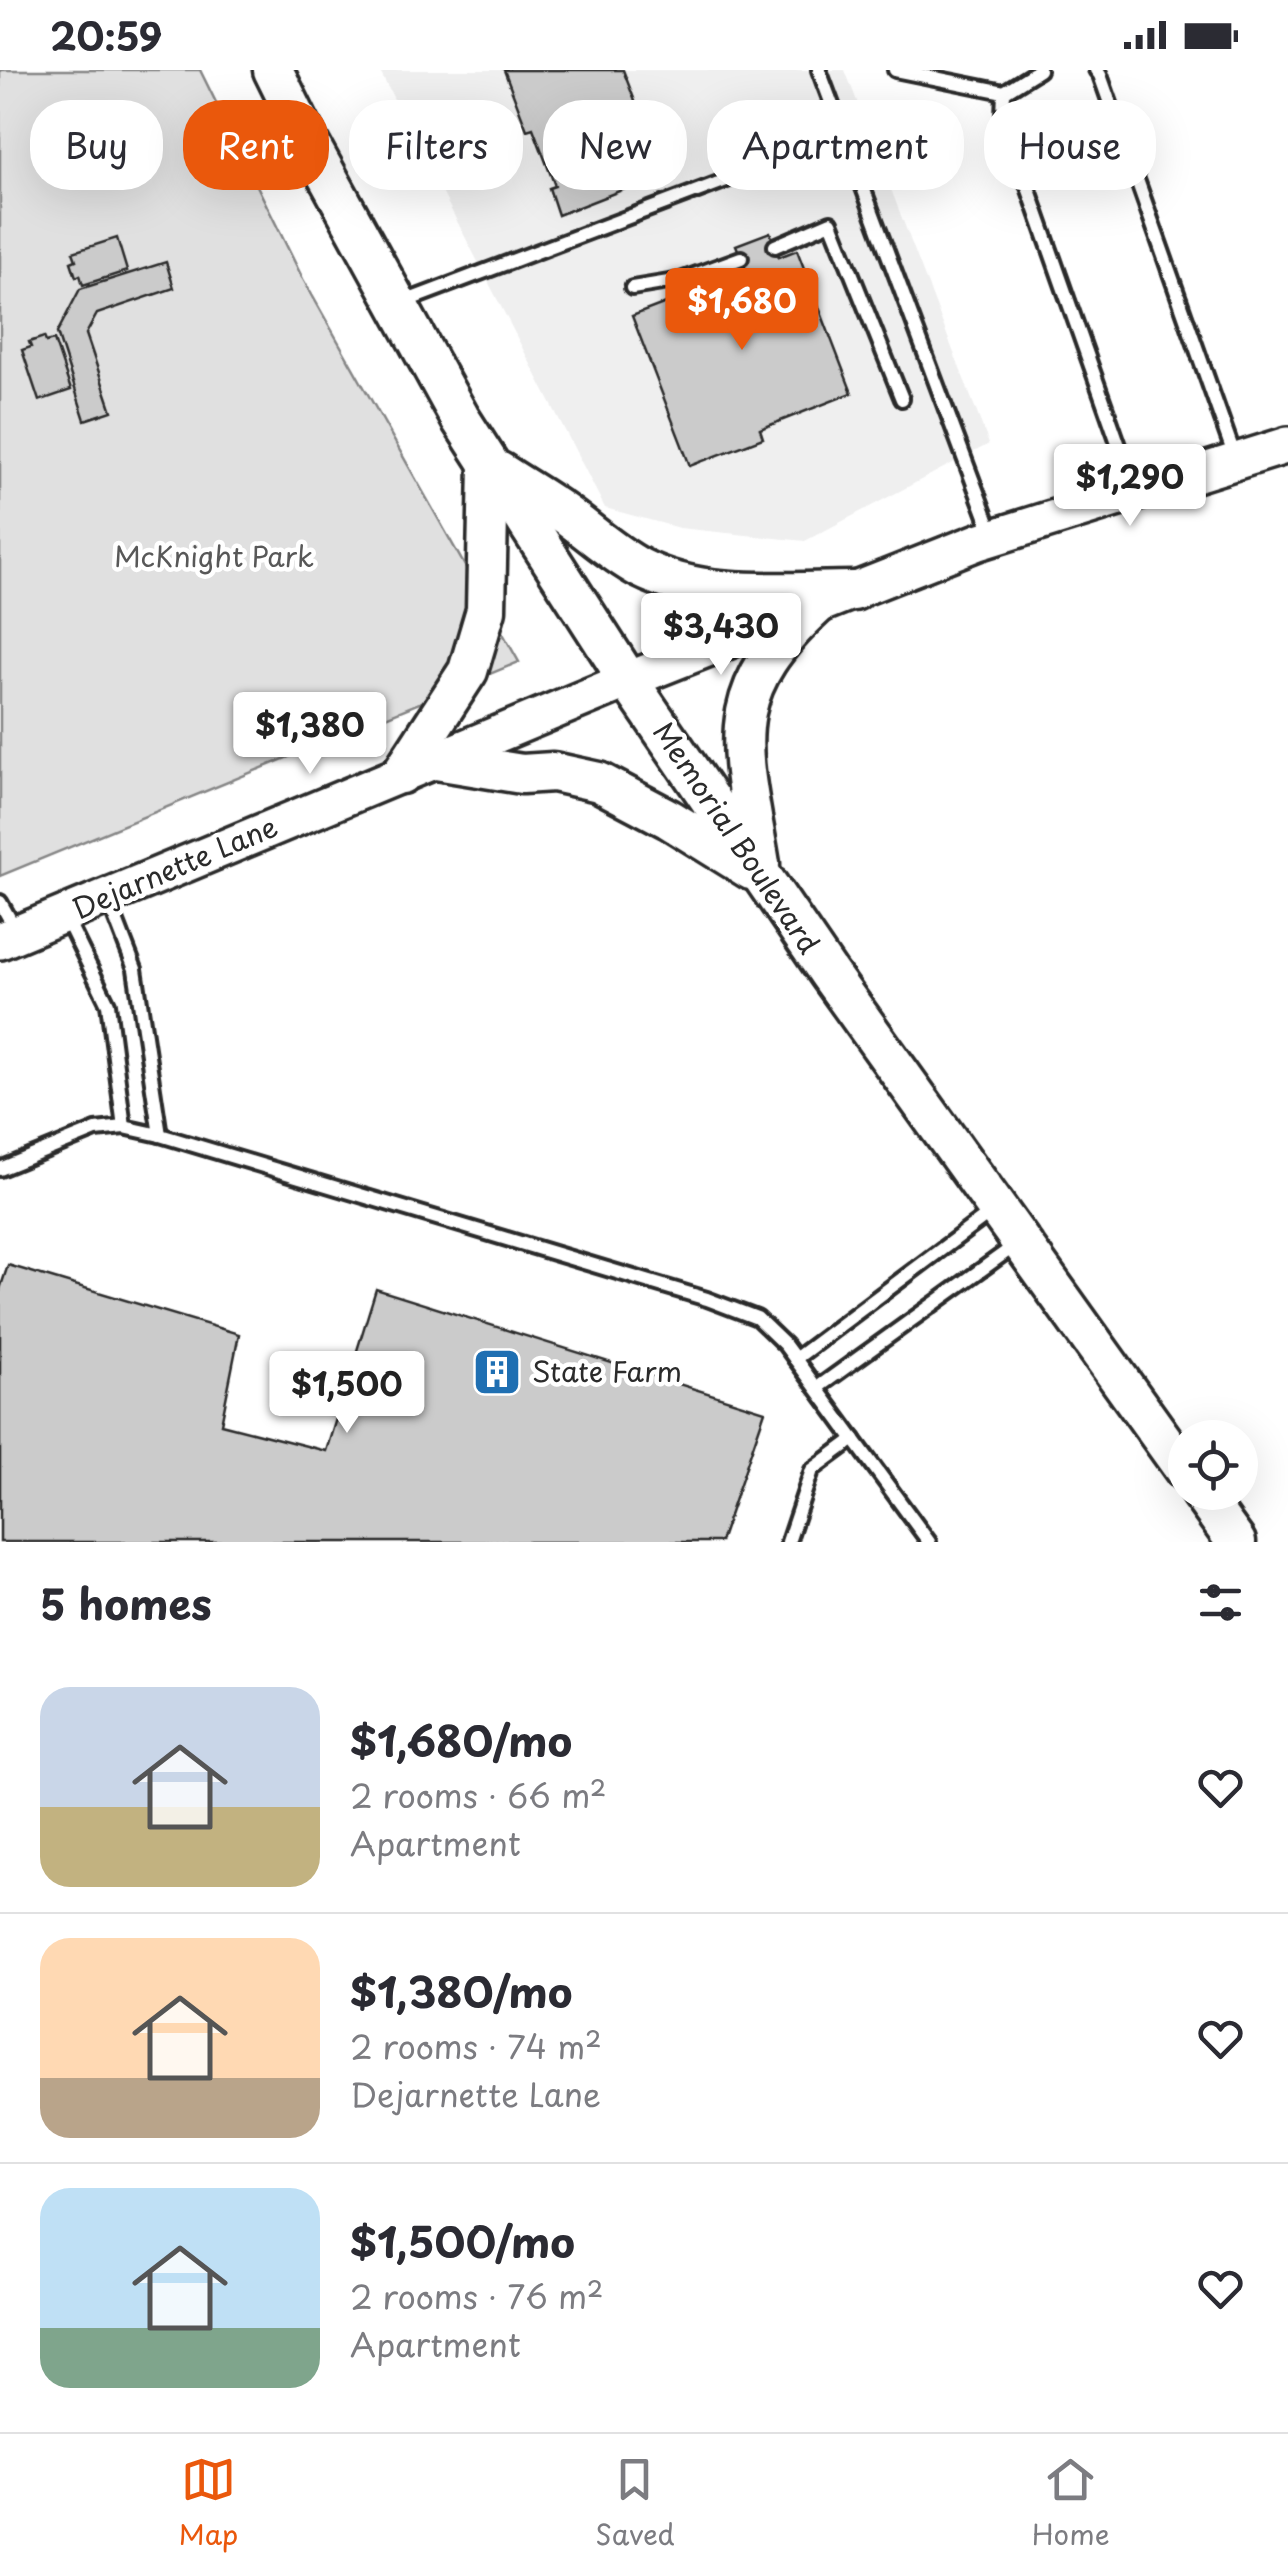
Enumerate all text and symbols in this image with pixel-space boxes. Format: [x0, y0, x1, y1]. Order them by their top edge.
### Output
text: 20:59 [50, 7, 162, 64]
chip: Buy [30, 100, 163, 190]
chip: Rent [183, 100, 329, 190]
chip: Filters [349, 100, 523, 190]
chip: New [543, 100, 687, 190]
chip: Apartment [707, 100, 964, 190]
chip: House [984, 100, 1156, 190]
pin: $1,680 [661, 268, 823, 353]
text: $1,680 [687, 276, 797, 324]
pin: $1,290 [1049, 444, 1211, 529]
text: $1,290 [1076, 452, 1184, 500]
park label: McKnight Park [114, 534, 314, 577]
pin: $3,430 [640, 593, 802, 678]
text: $3,430 [663, 601, 779, 649]
pin: $1,380 [229, 692, 391, 777]
text: $1,380 [255, 700, 365, 748]
street label: Memorial Boulevard [643, 712, 831, 962]
street label: Dejarnette Lane [65, 804, 284, 929]
building icon: State Farm [471, 1346, 523, 1398]
place label: State Farm [532, 1349, 682, 1392]
pin: $1,500 [266, 1351, 428, 1436]
text: $1,500 [291, 1359, 403, 1407]
map controls [1168, 1420, 1258, 1510]
button: locate [1168, 1420, 1258, 1510]
text: 5 homes [40, 1571, 212, 1634]
icon: filters [1193, 1575, 1248, 1630]
text: $1,680/mo [350, 1708, 572, 1771]
icon: home [120, 1727, 240, 1847]
icon: heart [1193, 1760, 1248, 1815]
text: 2 rooms · 66 m² [350, 1771, 607, 1819]
text: Apartment [350, 1819, 521, 1867]
text: $1,380/mo [350, 1959, 572, 2022]
icon: home [120, 1978, 240, 2098]
icon: heart [1193, 2011, 1248, 2066]
text: 2 rooms · 74 m² [350, 2022, 602, 2070]
text: Dejarnette Lane [350, 2070, 601, 2118]
text: $1,500/mo [350, 2209, 575, 2272]
icon: home [120, 2228, 240, 2348]
icon: heart [1193, 2261, 1248, 2316]
text: 2 rooms · 76 m² [350, 2272, 604, 2320]
text: Apartment [350, 2320, 521, 2368]
tab: Map [178, 2452, 238, 2555]
tab: Saved [595, 2452, 675, 2555]
tab: Home [1032, 2452, 1110, 2555]

